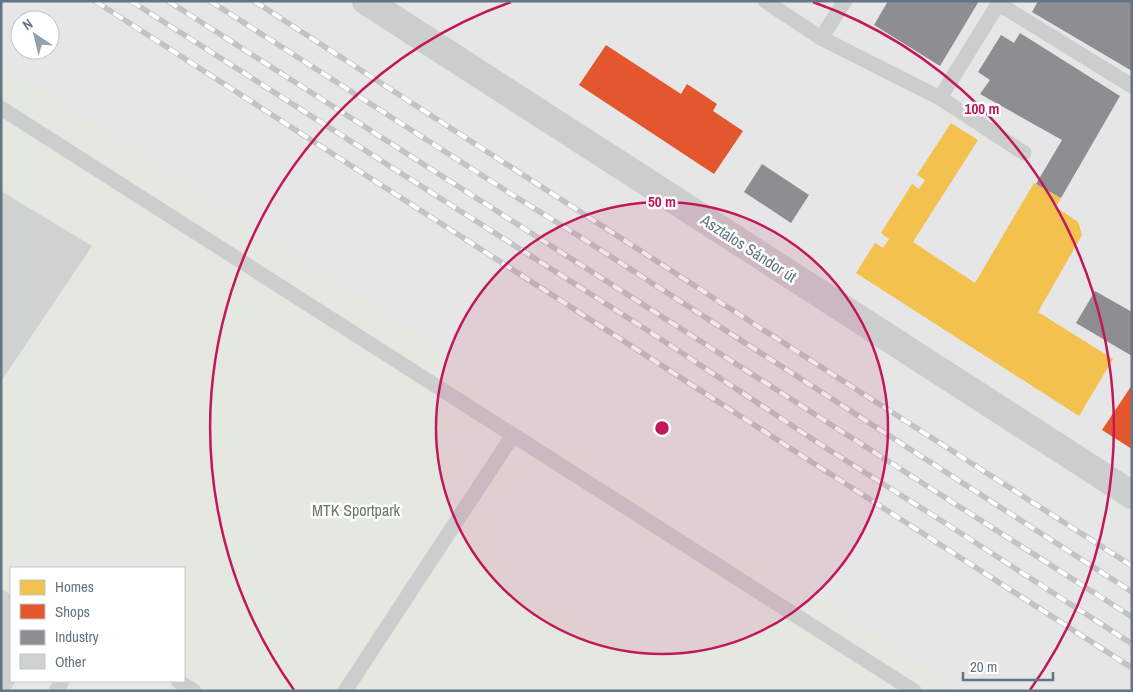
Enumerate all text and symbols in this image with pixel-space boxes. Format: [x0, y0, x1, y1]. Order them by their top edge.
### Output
north arrow [10, 10, 60, 60]
text: N [19, 15, 36, 34]
text: 100 m [965, 98, 999, 119]
text: 50 m [648, 191, 676, 212]
street label: Asztalos Sándor út [696, 208, 801, 287]
centre of rings [653, 419, 671, 437]
park label: MTK Sportpark [312, 499, 401, 521]
legend [10, 567, 185, 682]
text: Homes [55, 576, 94, 597]
text: Shops [55, 601, 90, 622]
text: Industry [55, 626, 100, 647]
scale bar [963, 650, 1053, 682]
text: Other [55, 651, 86, 672]
text: 20 m [970, 656, 997, 677]

